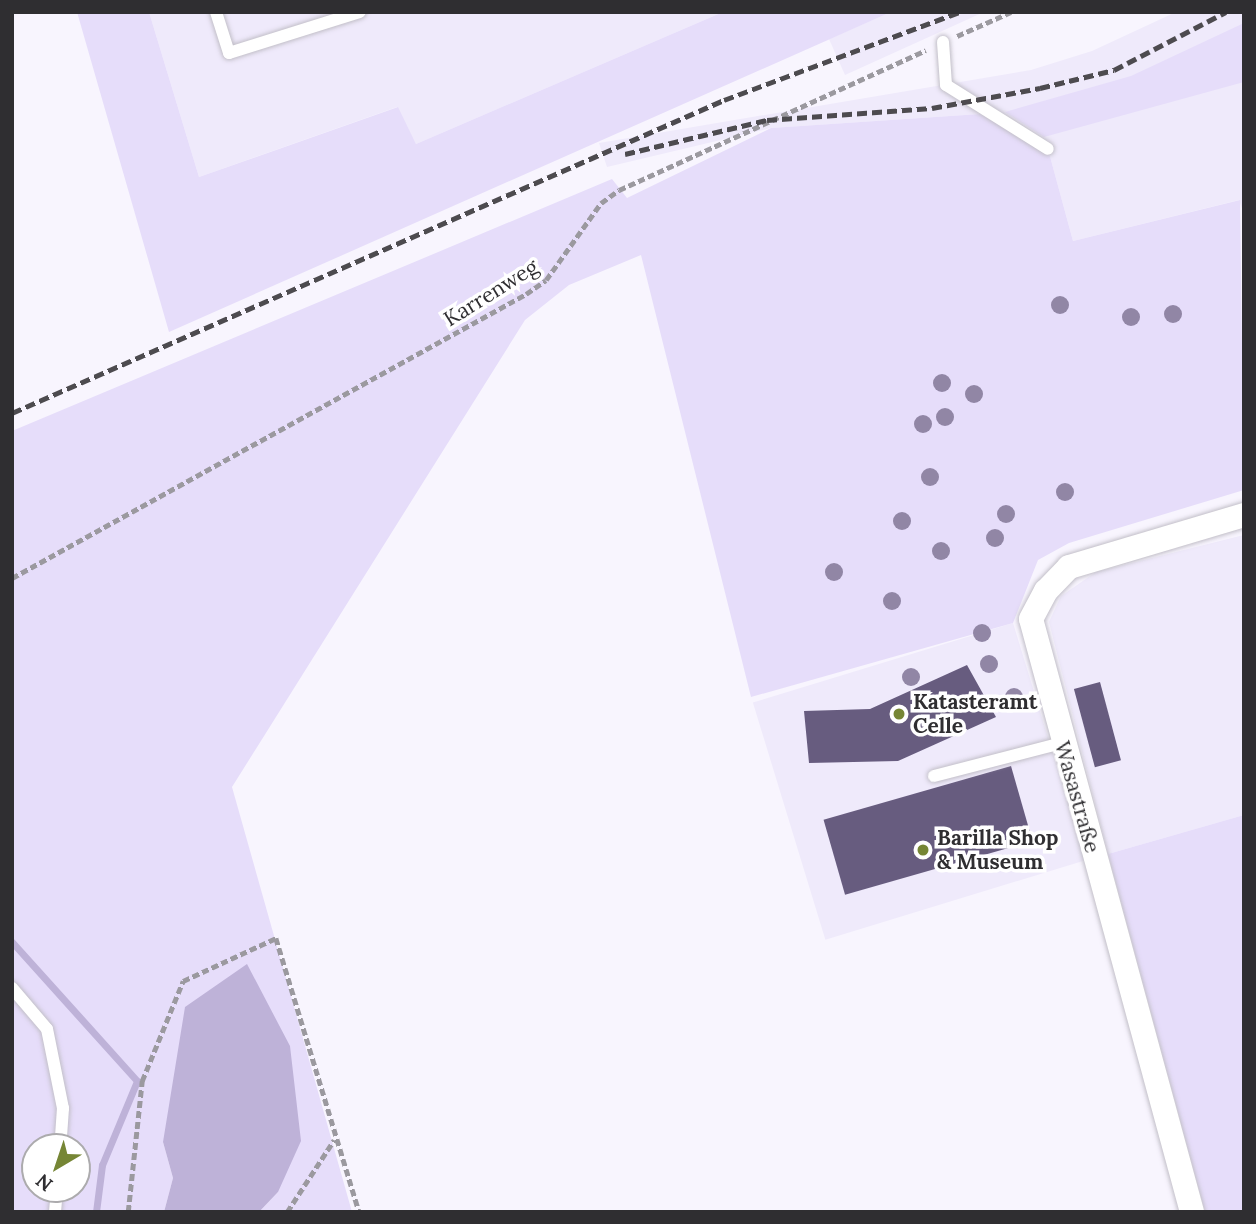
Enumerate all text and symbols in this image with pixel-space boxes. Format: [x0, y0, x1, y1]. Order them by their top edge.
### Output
street label: Karrenweg [439, 254, 543, 332]
place label: Katasteramt Celle [913, 689, 1037, 739]
marker: Katasteramt Celle [891, 706, 907, 722]
street label: Wasastraße [1049, 738, 1105, 856]
place label: Barilla Shop & Museum [937, 825, 1058, 875]
marker: Barilla Shop & Museum [915, 842, 931, 858]
north arrow [21, 1133, 91, 1203]
text: N [31, 1169, 57, 1197]

